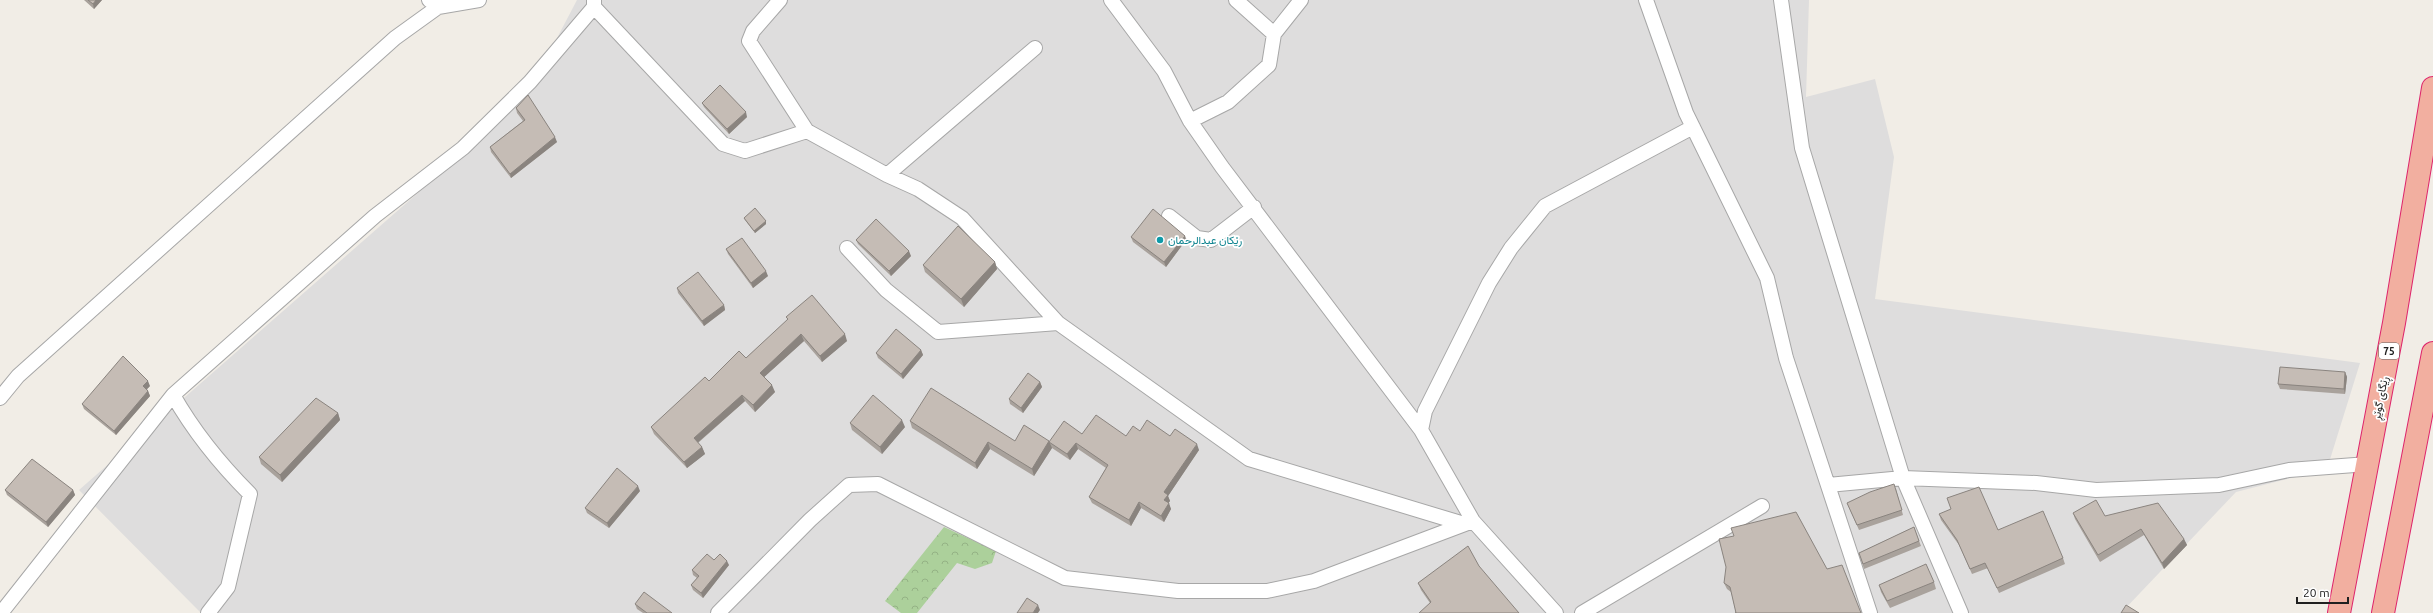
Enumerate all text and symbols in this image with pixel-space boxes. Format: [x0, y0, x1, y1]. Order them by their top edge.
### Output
place label: رێكان عبدالرحمان [1168, 234, 1242, 247]
marker: رێكان عبدالرحمان [1155, 235, 1165, 245]
road number: 75 [2379, 343, 2399, 359]
street label: ڕێگای گوێڕ [2370, 375, 2393, 422]
scale bar [2297, 579, 2348, 605]
text: 20 m [2303, 586, 2330, 599]

